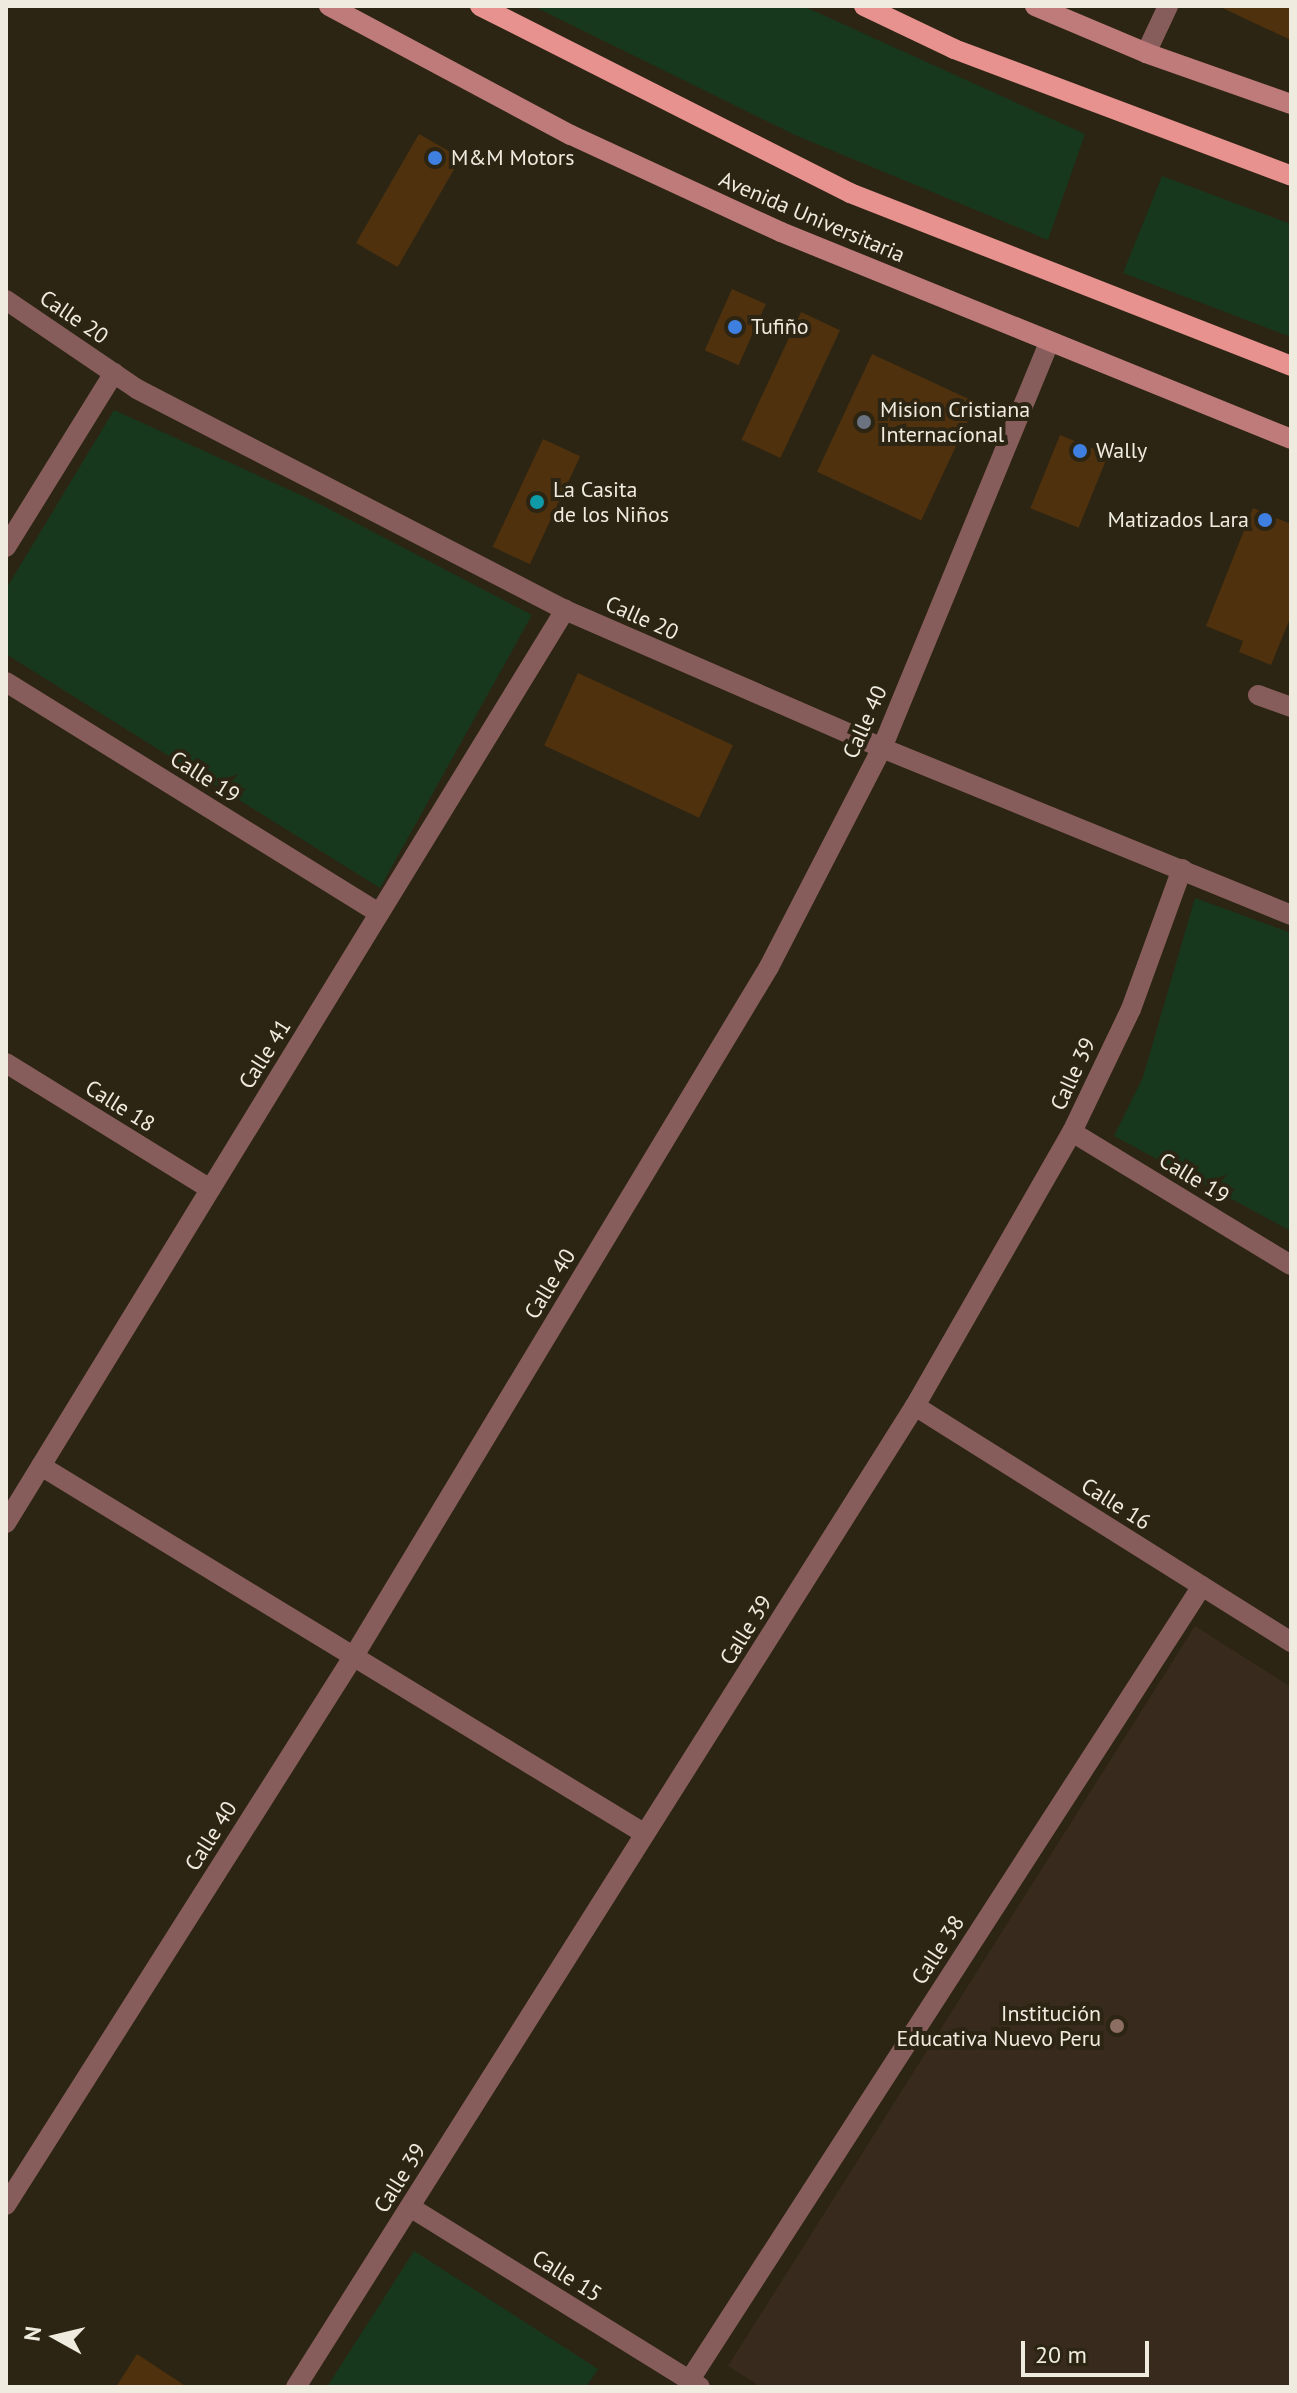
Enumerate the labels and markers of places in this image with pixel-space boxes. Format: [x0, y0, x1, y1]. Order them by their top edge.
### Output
place label: M&M Motors [451, 145, 575, 171]
marker: M&M Motors [426, 149, 444, 167]
place label: Tufiño [751, 314, 808, 340]
marker: Tufiño [726, 318, 744, 336]
place label: Mision Cristiana Internacíonal [880, 396, 1030, 448]
marker: Mision Cristiana Internacíonal [855, 413, 873, 431]
place label: Wally [1096, 438, 1147, 464]
marker: Wally [1071, 442, 1089, 460]
place label: La Casita de los Niños [553, 476, 669, 528]
marker: La Casita de los Niños [528, 493, 546, 511]
place label: Matizados Lara [1108, 507, 1249, 533]
marker: Matizados Lara [1256, 511, 1274, 529]
place label: Institución Educativa Nuevo Peru [897, 2000, 1101, 2052]
marker: Institución Educativa Nuevo Peru [1108, 2017, 1126, 2035]

